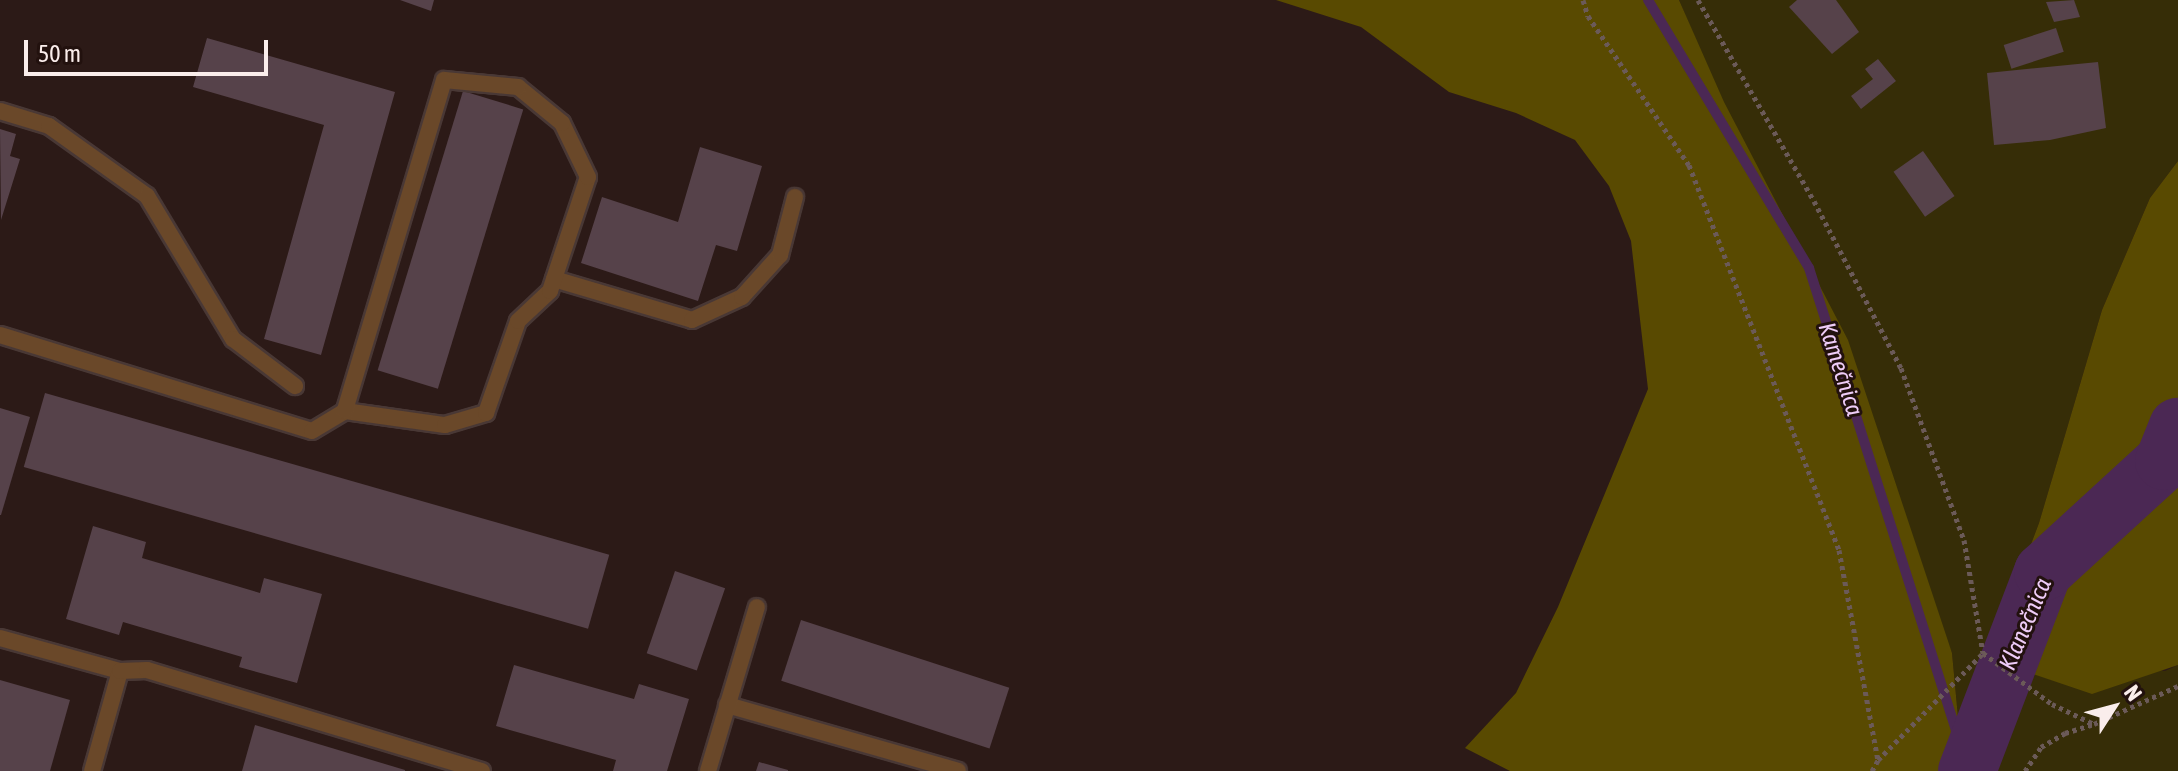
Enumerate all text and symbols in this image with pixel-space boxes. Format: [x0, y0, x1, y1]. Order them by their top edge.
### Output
scale bar [28, 24, 272, 74]
text: 50 m [38, 40, 81, 67]
water label: Kamečnica [1812, 319, 1870, 419]
water label: Klanečnica [1993, 574, 2057, 674]
north arrow [2074, 667, 2154, 747]
text: N [2119, 680, 2148, 706]

